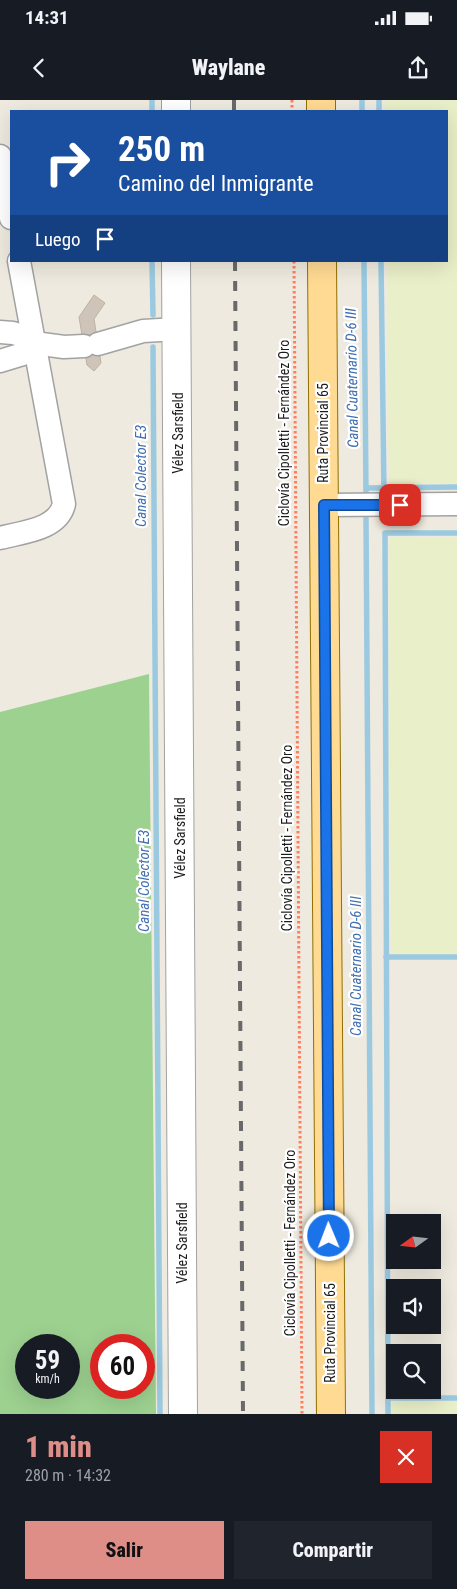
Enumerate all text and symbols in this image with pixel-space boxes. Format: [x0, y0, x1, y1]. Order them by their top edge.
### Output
text: 14:31 [25, 6, 69, 29]
icon: back [25, 54, 53, 82]
icon: share [404, 54, 432, 82]
text: Waylane [192, 55, 265, 80]
text: 250 m [118, 129, 205, 170]
icon: right [35, 130, 100, 195]
text: Camino del Inmigrante [118, 171, 314, 196]
icon: arrive [91, 225, 119, 253]
text: Luego [35, 228, 81, 251]
water label: Canal Cuaternario D-6 III [342, 308, 362, 448]
street label: Ciclovía Cipolletti - Fernández Oro [276, 340, 292, 526]
street label: Ruta Provincial 65 [315, 383, 331, 483]
street label: Vélez Sarsfield [170, 392, 186, 474]
water label: Canal Colector E3 [132, 425, 150, 527]
pin [379, 484, 421, 526]
icon: arrive [386, 491, 414, 519]
street label: Ciclovía Cipolletti - Fernández Oro [279, 745, 295, 931]
street label: Vélez Sarsfield [172, 797, 188, 879]
water label: Canal Colector E3 [135, 830, 153, 932]
water label: Canal Cuaternario D-6 III [347, 896, 365, 1036]
street label: Ciclovía Cipolletti - Fernández Oro [282, 1150, 298, 1336]
street label: Vélez Sarsfield [174, 1202, 190, 1284]
position arrow [302, 1209, 354, 1261]
north arrow [386, 1214, 441, 1269]
map controls [386, 1214, 441, 1399]
button: sound [386, 1279, 441, 1334]
street label: Ruta Provincial 65 [322, 1283, 338, 1383]
speed limit sign: 60 [90, 1334, 155, 1399]
button: search [386, 1344, 441, 1399]
text: 59 [35, 1346, 60, 1375]
text: km/h [35, 1372, 60, 1386]
text: 1 min [25, 1429, 92, 1464]
button: close [380, 1431, 432, 1483]
text: 280 m · 14:32 [25, 1466, 111, 1485]
button: Salir [25, 1521, 224, 1579]
button: Compartir [234, 1521, 432, 1579]

